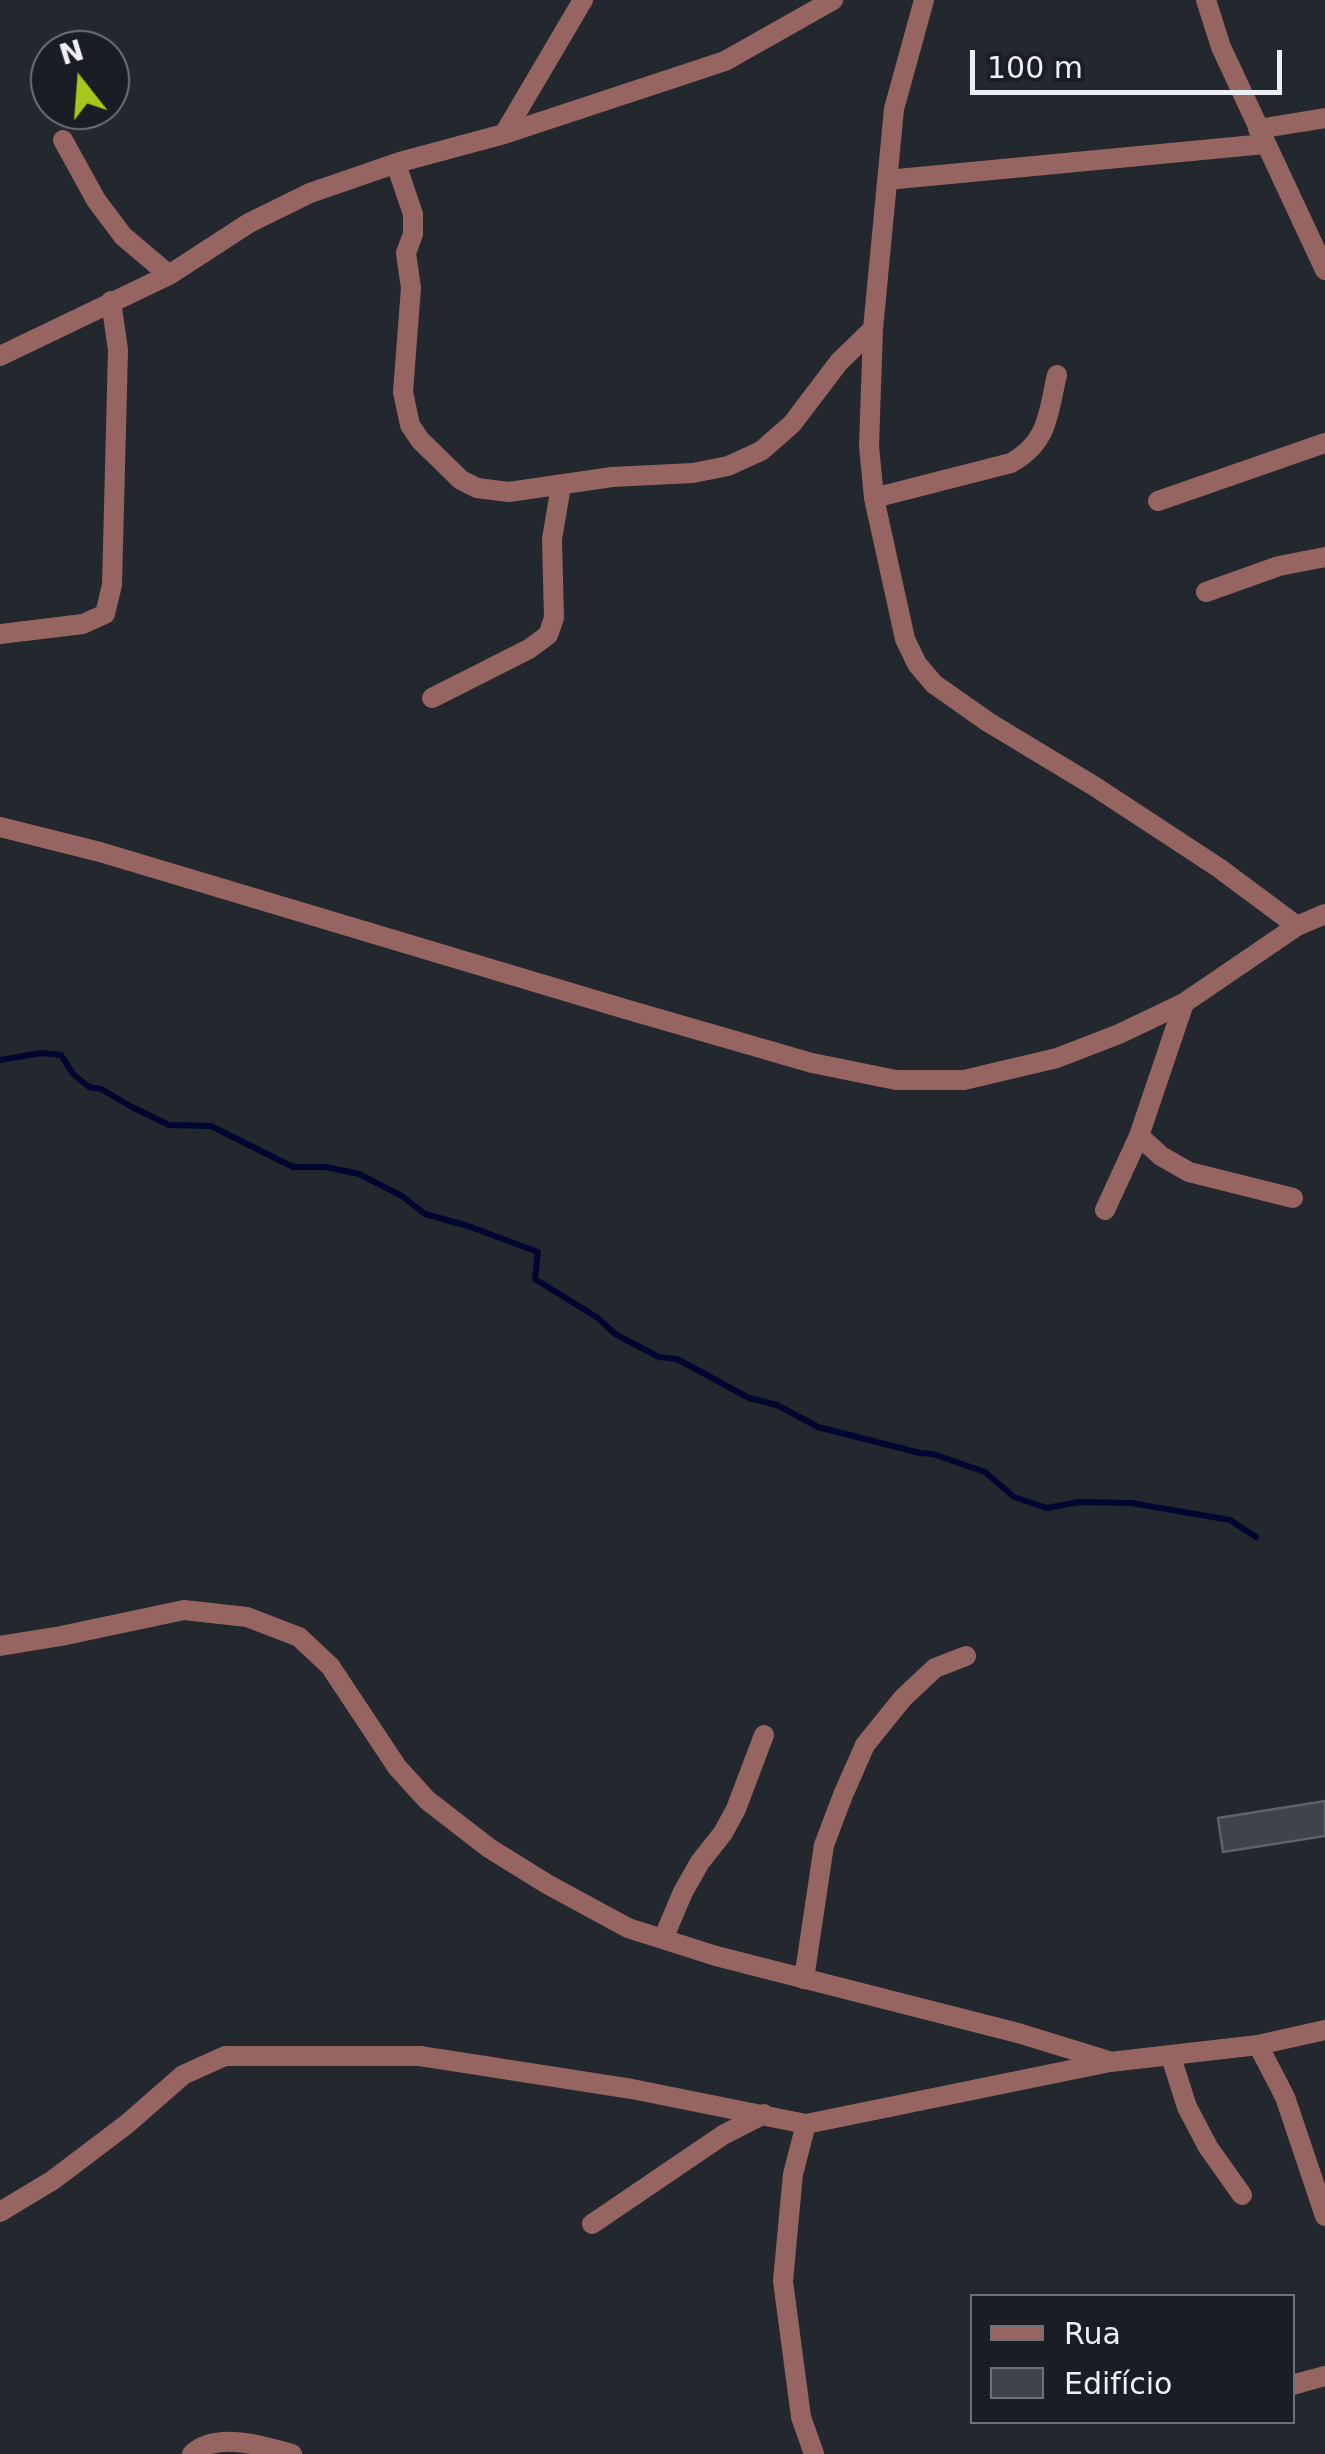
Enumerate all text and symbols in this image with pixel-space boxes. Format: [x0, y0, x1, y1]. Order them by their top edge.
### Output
north arrow [30, 30, 130, 130]
scale bar [975, 30, 1288, 92]
text: N [56, 34, 88, 72]
text: 100 m [987, 50, 1083, 85]
legend [970, 2294, 1295, 2424]
text: Rua [1064, 2316, 1121, 2351]
text: Edifício [1064, 2366, 1172, 2401]

